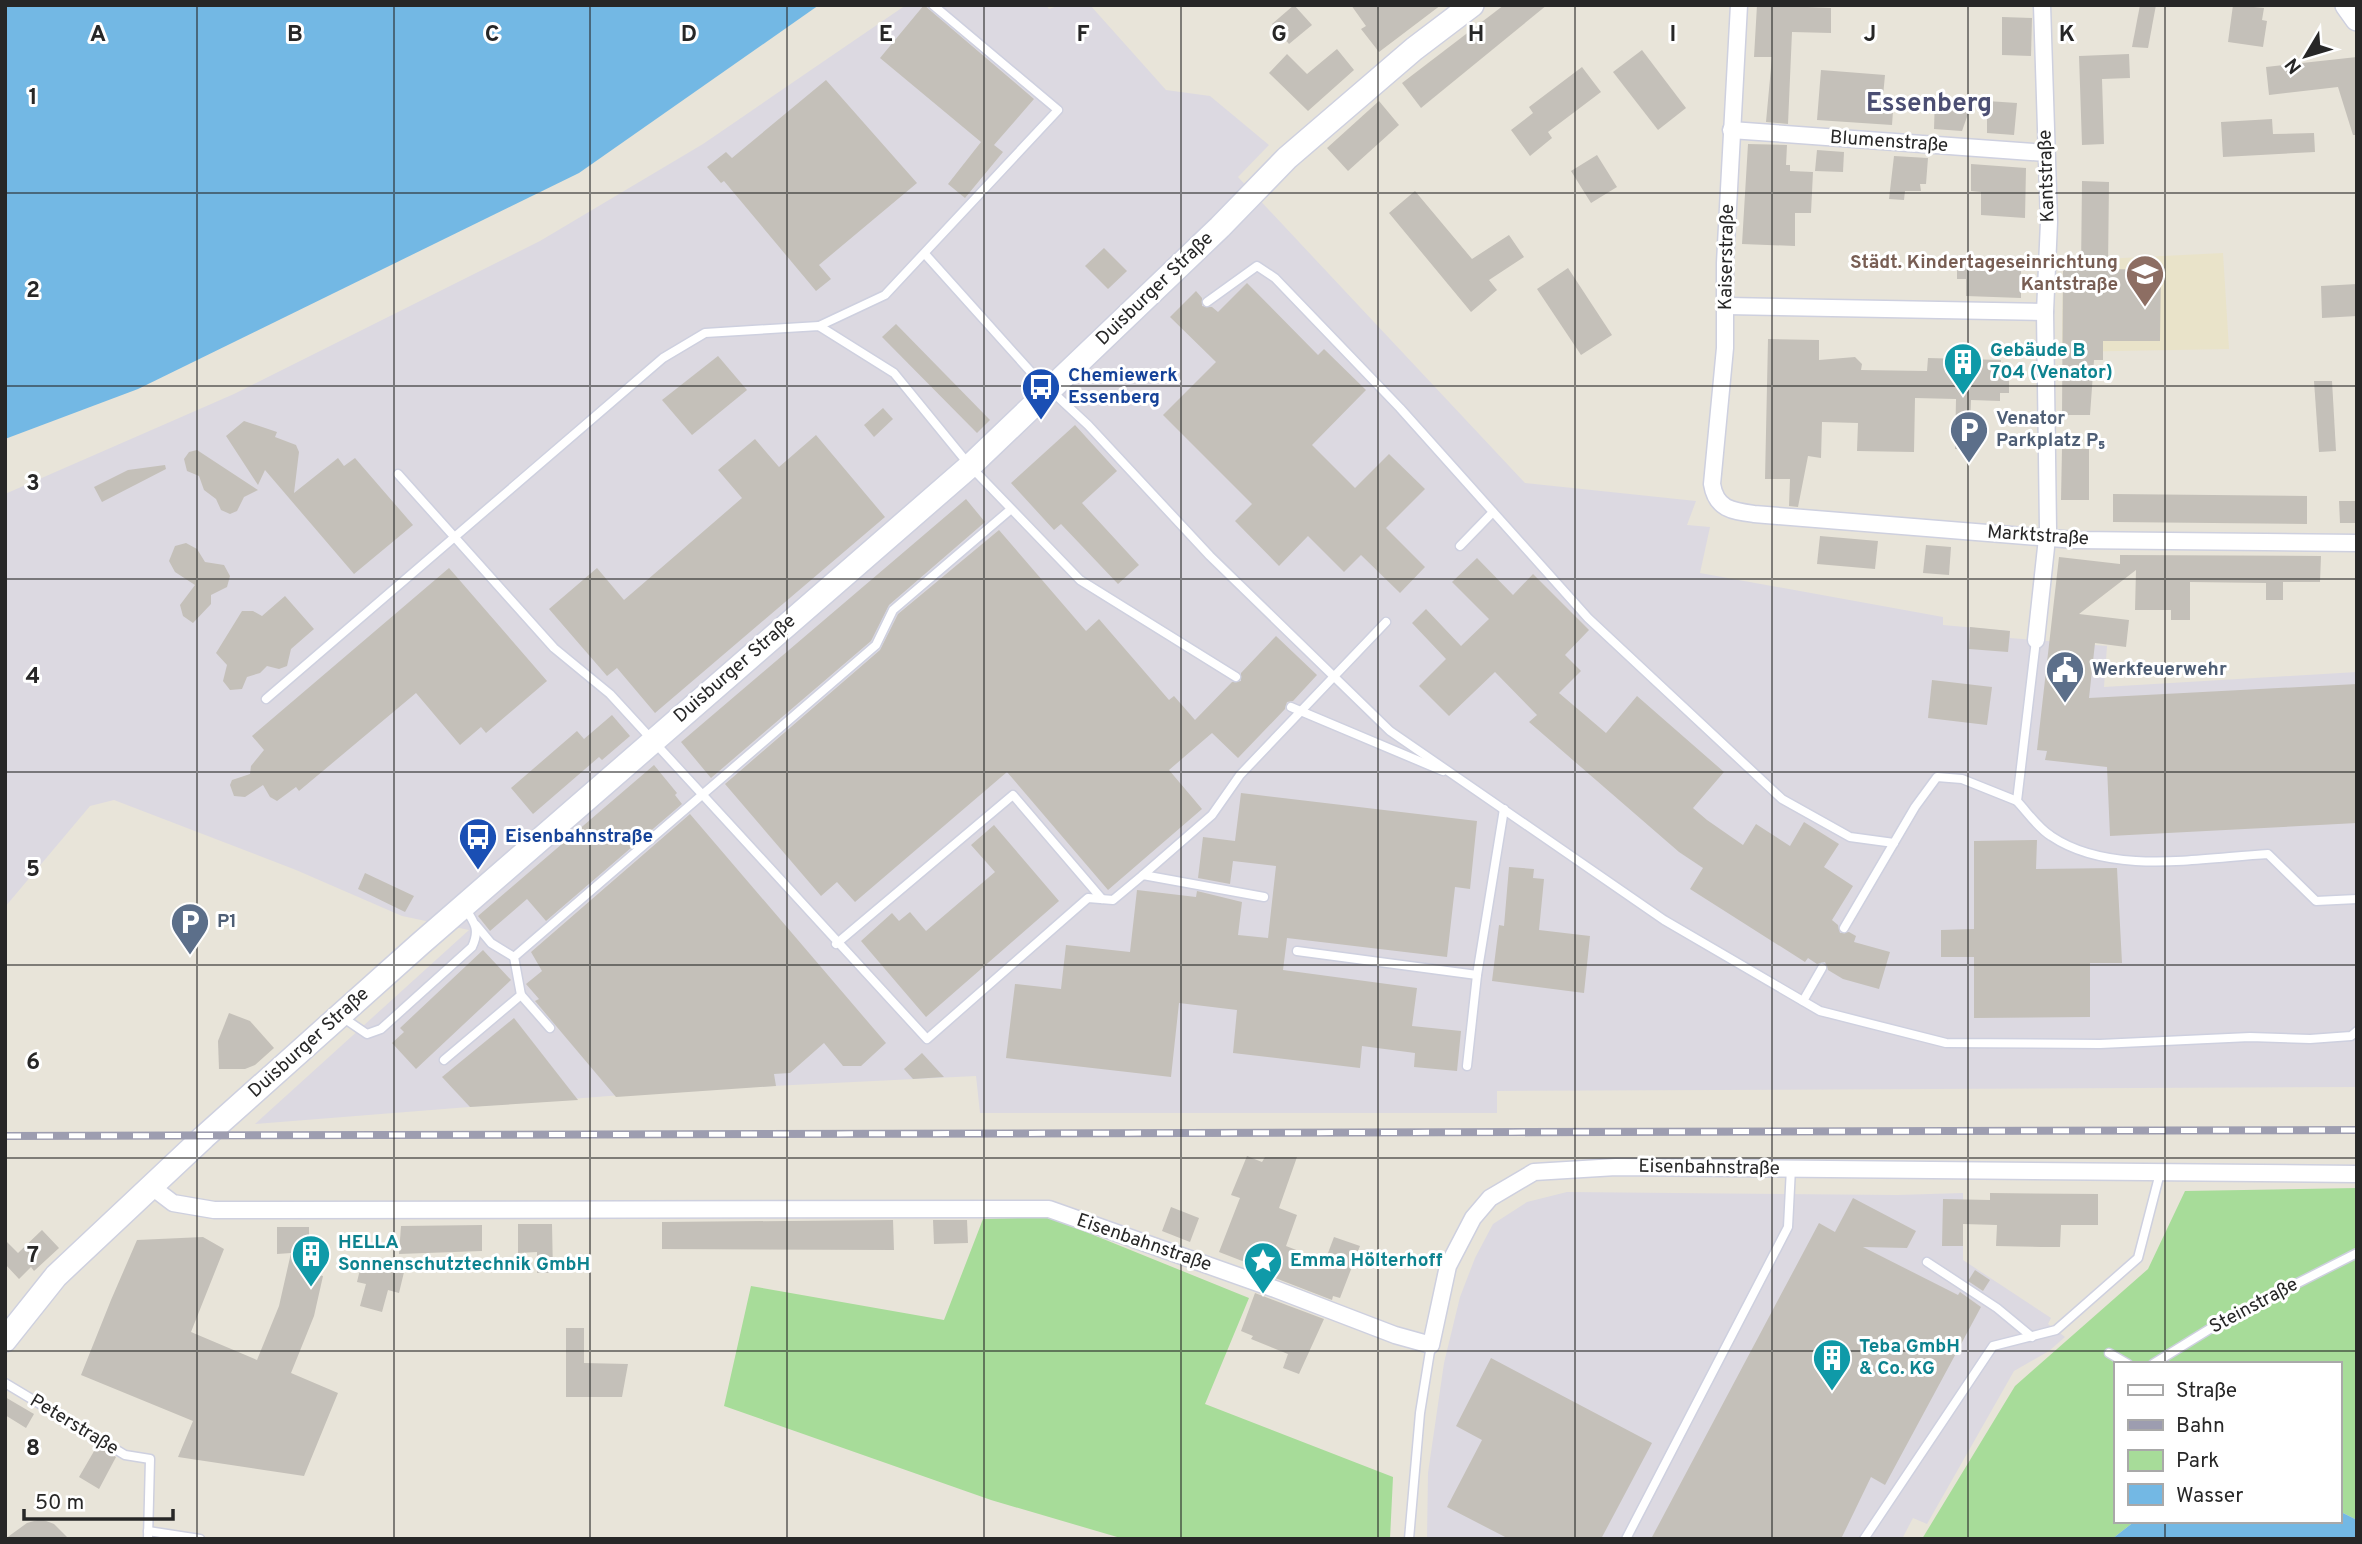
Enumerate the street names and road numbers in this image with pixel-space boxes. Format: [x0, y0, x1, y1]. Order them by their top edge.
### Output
street label: Blumenstraße [1829, 126, 1949, 158]
street label: Kantstraße [2033, 129, 2061, 223]
street label: Kaiserstraße [1714, 204, 1740, 310]
street label: Duisburger Straße [1091, 227, 1219, 351]
street label: Marktstraße [1986, 520, 2090, 552]
street label: Duisburger Straße [669, 609, 801, 729]
street label: Duisburger Straße [244, 983, 374, 1103]
street label: Eisenbahnstraße [1638, 1155, 1780, 1181]
street label: Eisenbahnstraße [1073, 1209, 1215, 1277]
street label: Steinstraße [2206, 1273, 2302, 1339]
street label: Peterstraße [25, 1389, 123, 1461]

